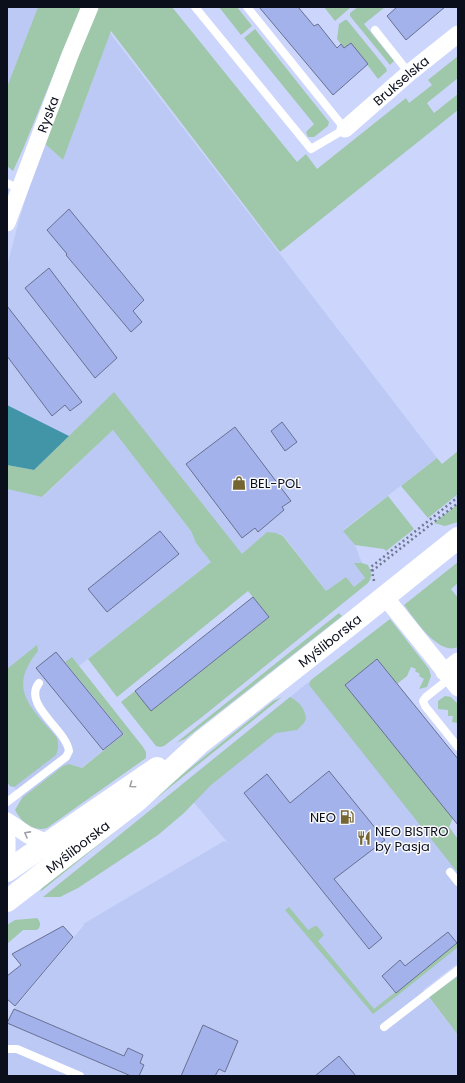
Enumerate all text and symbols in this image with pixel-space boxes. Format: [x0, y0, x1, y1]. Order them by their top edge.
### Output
street label: Brukselska [369, 51, 433, 110]
street label: Ryska [32, 93, 63, 135]
place label: BEL-POL [250, 474, 301, 493]
shop icon: BEL-POL [231, 475, 247, 491]
street label: Myśliborska [294, 610, 366, 672]
one-way arrow [129, 780, 136, 788]
place label: NEO [310, 808, 336, 827]
fuel station icon: NEO [339, 809, 355, 825]
street label: Myśliborska [42, 816, 113, 877]
place label: NEO BISTRO by Pasja [375, 822, 448, 856]
restaurant icon: NEO BISTRO by Pasja [356, 830, 372, 846]
one-way arrow [24, 831, 31, 839]

